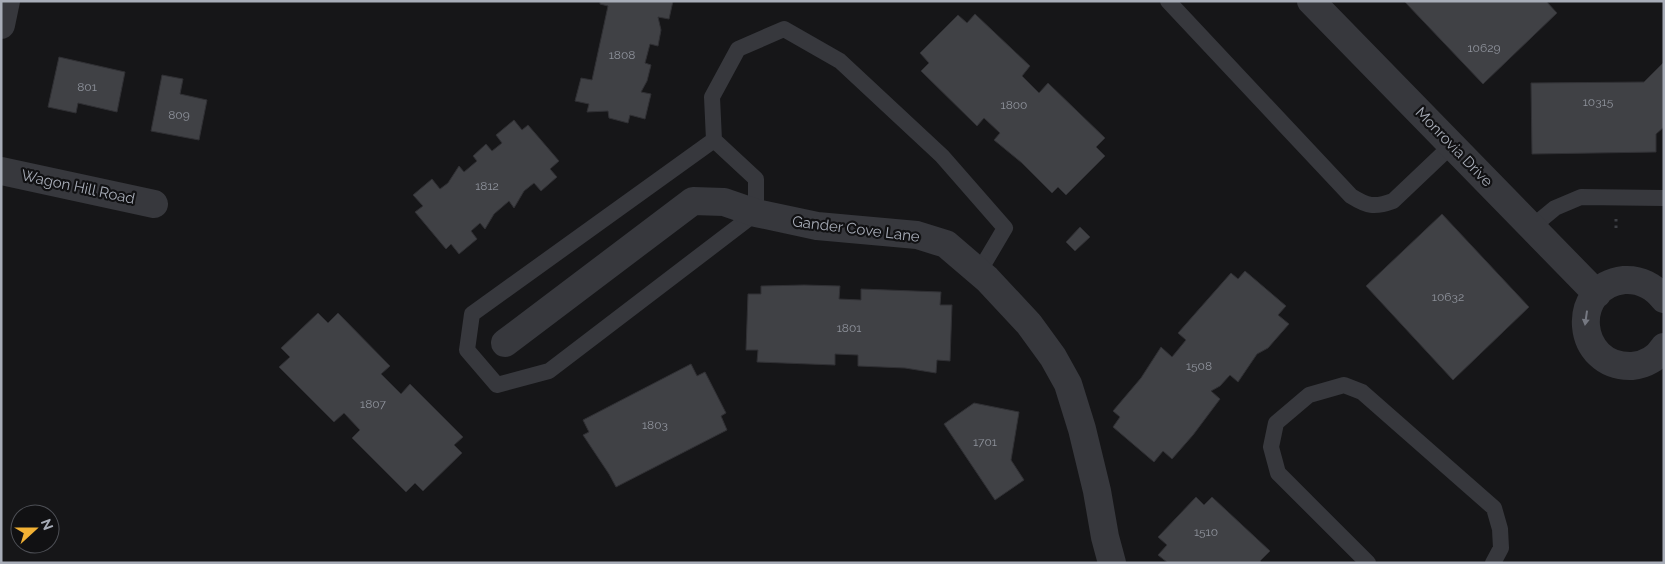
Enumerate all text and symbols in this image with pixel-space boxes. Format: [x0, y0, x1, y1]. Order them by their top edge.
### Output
house number: 10629 [1467, 41, 1501, 55]
house number: 1808 [609, 48, 635, 62]
house number: 801 [77, 80, 97, 94]
house number: 10315 [1583, 95, 1614, 109]
house number: 1800 [1001, 98, 1027, 112]
street label: Monrovia Drive [1412, 104, 1497, 191]
house number: 809 [168, 108, 190, 122]
street label: Wagon Hill Road [20, 166, 136, 208]
house number: 1812 [475, 179, 499, 193]
street label: Gander Cove Lane [791, 212, 921, 246]
house number: 10632 [1432, 290, 1464, 304]
one-way arrow [1582, 310, 1590, 326]
house number: 1801 [837, 321, 861, 335]
house number: 1508 [1186, 359, 1212, 373]
house number: 1807 [360, 397, 387, 411]
house number: 1803 [642, 418, 668, 432]
house number: 1701 [973, 435, 997, 449]
north arrow [10, 504, 60, 554]
text: N [38, 516, 57, 532]
house number: 1510 [1194, 525, 1218, 539]

